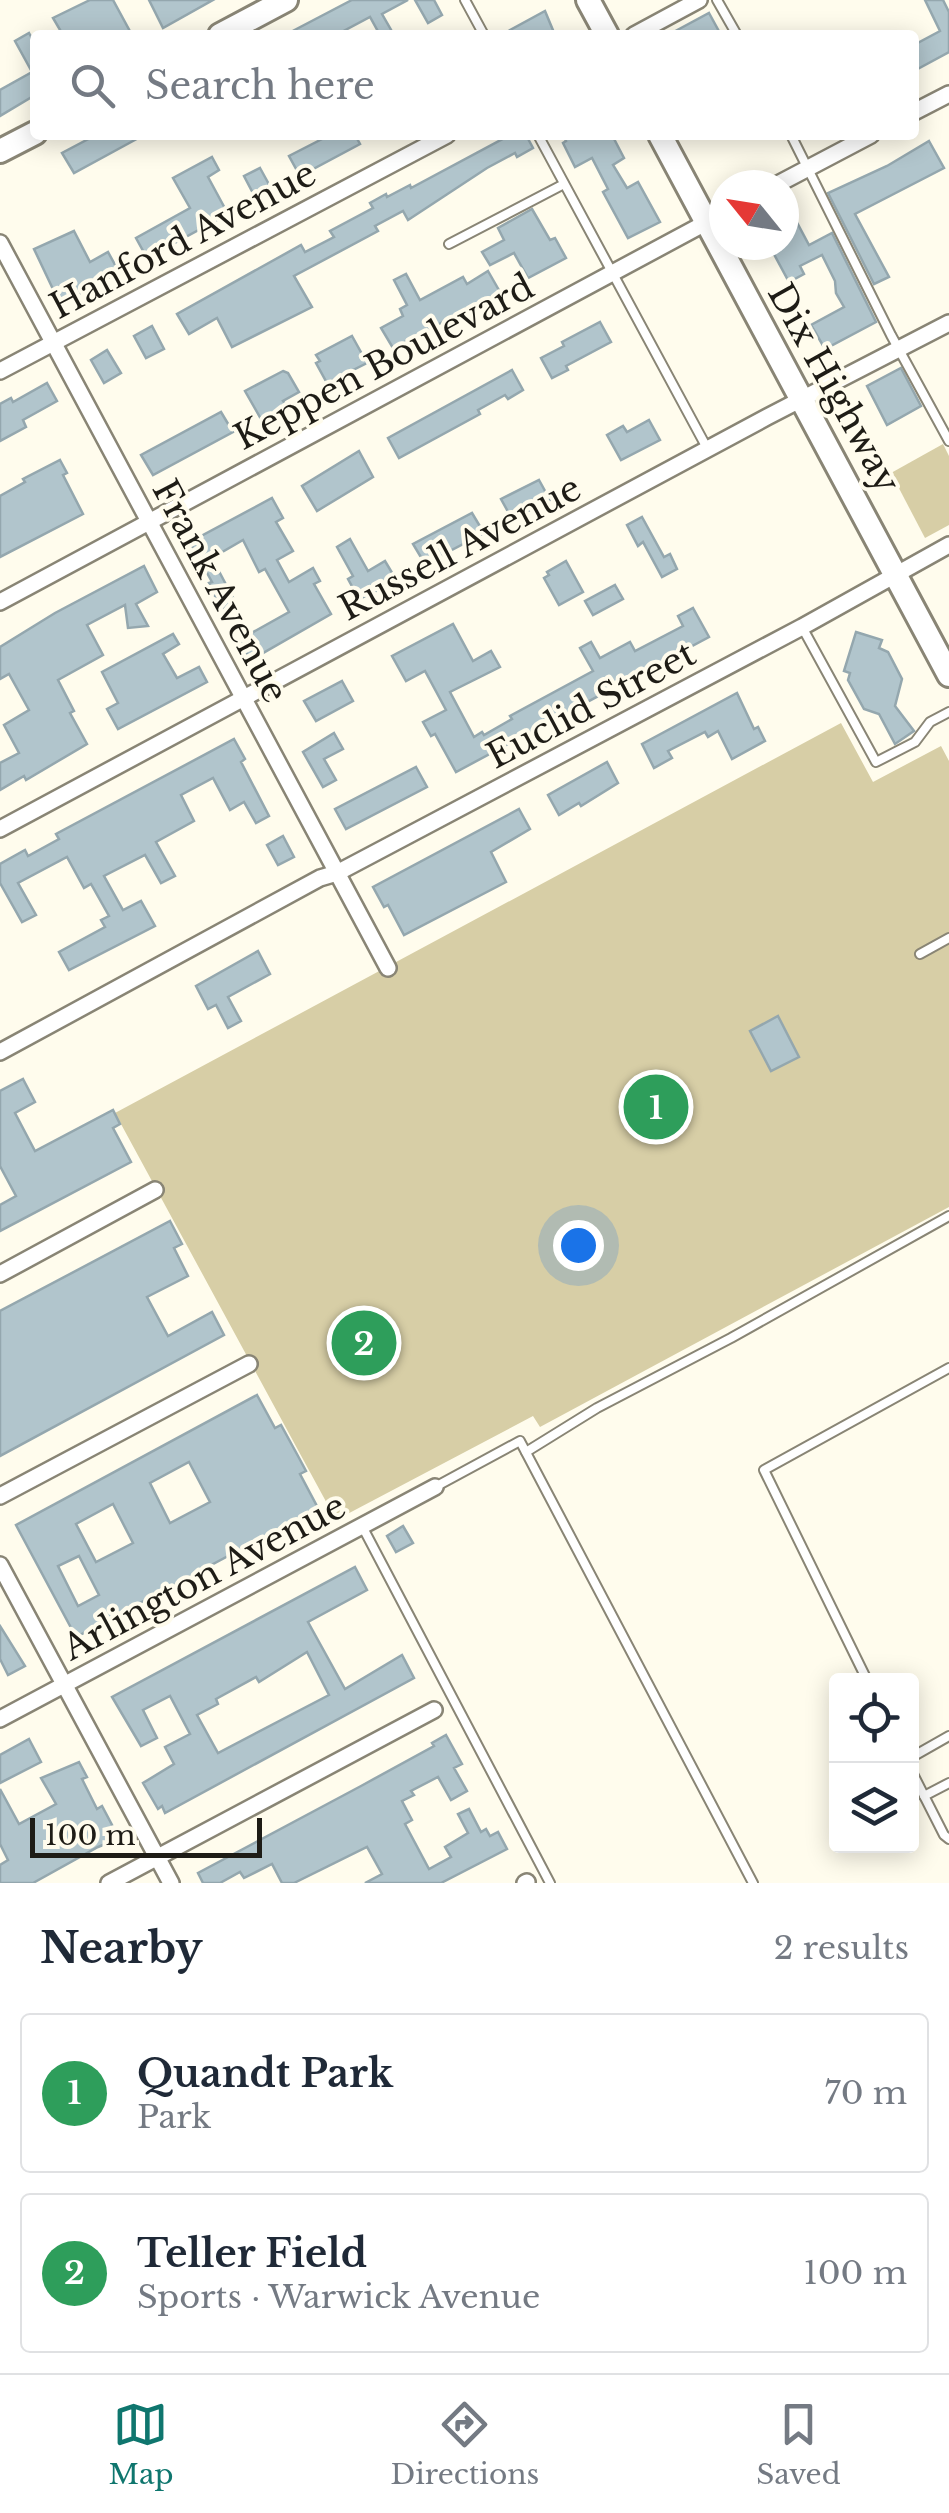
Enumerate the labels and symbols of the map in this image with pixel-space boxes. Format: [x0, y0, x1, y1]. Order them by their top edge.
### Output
street label: Hanford Avenue [43, 151, 323, 328]
north arrow [709, 170, 799, 260]
street label: Keppen Boulevard [227, 264, 541, 459]
street label: Dix Highway [759, 275, 910, 500]
street label: Russell Avenue [332, 466, 588, 629]
street label: Frank Avenue [144, 472, 297, 710]
street label: Euclid Street [479, 632, 702, 778]
pin: 1 [624, 1070, 688, 1144]
your location [553, 1220, 604, 1271]
pin: 2 [332, 1306, 396, 1380]
street label: Arlington Avenue [54, 1484, 353, 1670]
scale bar [30, 1813, 262, 1858]

